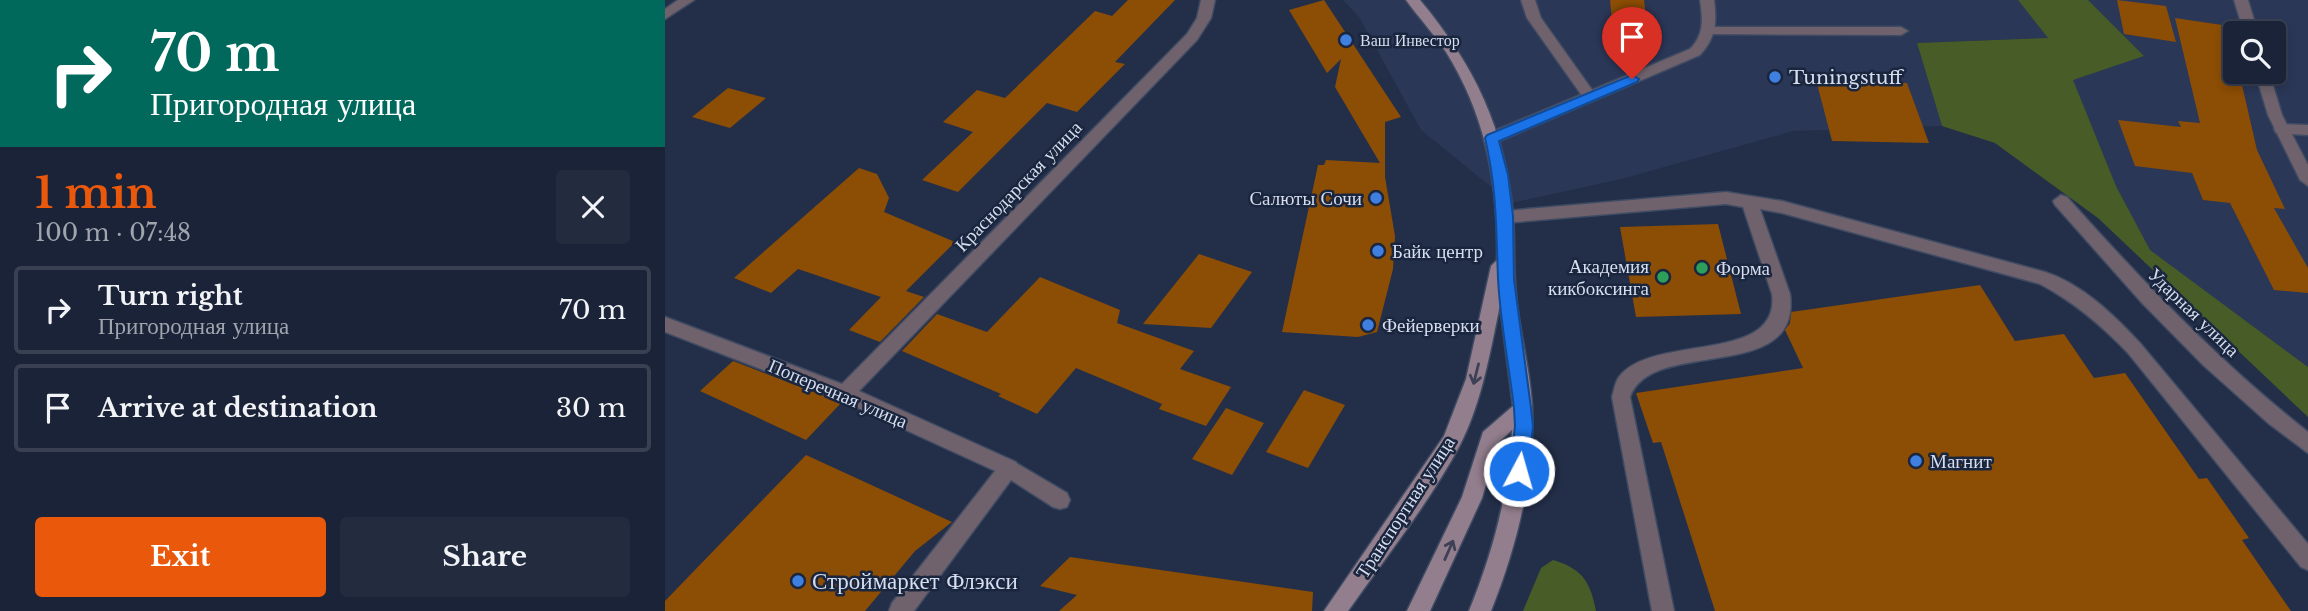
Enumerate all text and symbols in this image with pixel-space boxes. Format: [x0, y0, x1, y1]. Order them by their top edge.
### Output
pin [1602, 7, 1662, 79]
icon: arrive [1613, 18, 1651, 56]
map controls [2223, 21, 2286, 84]
button: search [2223, 21, 2286, 84]
text: 70 m [150, 23, 280, 84]
icon: right [35, 28, 126, 119]
place label: Ваш Инвестор [1360, 30, 1460, 50]
marker: Ваш Инвестор [1338, 32, 1354, 48]
place label: Tuningstuff [1789, 66, 1904, 89]
marker: Tuningstuff [1767, 69, 1783, 85]
text: Пригородная улица [150, 84, 416, 124]
street label: Краснодарская улица [950, 116, 1087, 256]
text: 1 min [35, 167, 157, 219]
button: close [556, 170, 630, 244]
place label: Салюты Сочи [1249, 187, 1362, 210]
marker: Салюты Сочи [1368, 190, 1384, 206]
text: 100 m · 07:48 [35, 219, 191, 247]
place label: Байк центр [1392, 240, 1483, 263]
marker: Байк центр [1370, 243, 1386, 259]
place label: Академия кикбоксинга [1548, 255, 1650, 300]
place label: Форма [1716, 257, 1771, 280]
marker: Форма [1694, 260, 1710, 276]
street label: Ударная улица [2143, 263, 2245, 362]
marker: Академия кикбоксинга [1655, 269, 1671, 285]
text: Turn right [98, 280, 243, 312]
icon: right [39, 291, 77, 329]
text: 70 m [559, 294, 626, 326]
text: Пригородная улица [98, 312, 289, 340]
place label: Фейерверки [1382, 314, 1480, 337]
marker: Фейерверки [1360, 317, 1376, 333]
street label: Поперечная улица [765, 354, 911, 433]
one-way arrow [1469, 362, 1482, 385]
icon: arrive [39, 389, 77, 427]
text: Arrive at destination [98, 392, 378, 424]
text: 30 m [556, 392, 626, 424]
street label: Транспортная улица [1351, 432, 1460, 582]
position arrow [1482, 434, 1556, 508]
place label: Магнит [1930, 450, 1992, 473]
marker: Магнит [1908, 453, 1924, 469]
button: Exit [35, 517, 326, 597]
button: Share [340, 517, 630, 597]
one-way arrow [1443, 540, 1456, 561]
place label: Строймаркет Флэкси [812, 567, 1018, 595]
marker: Строймаркет Флэкси [790, 573, 806, 589]

